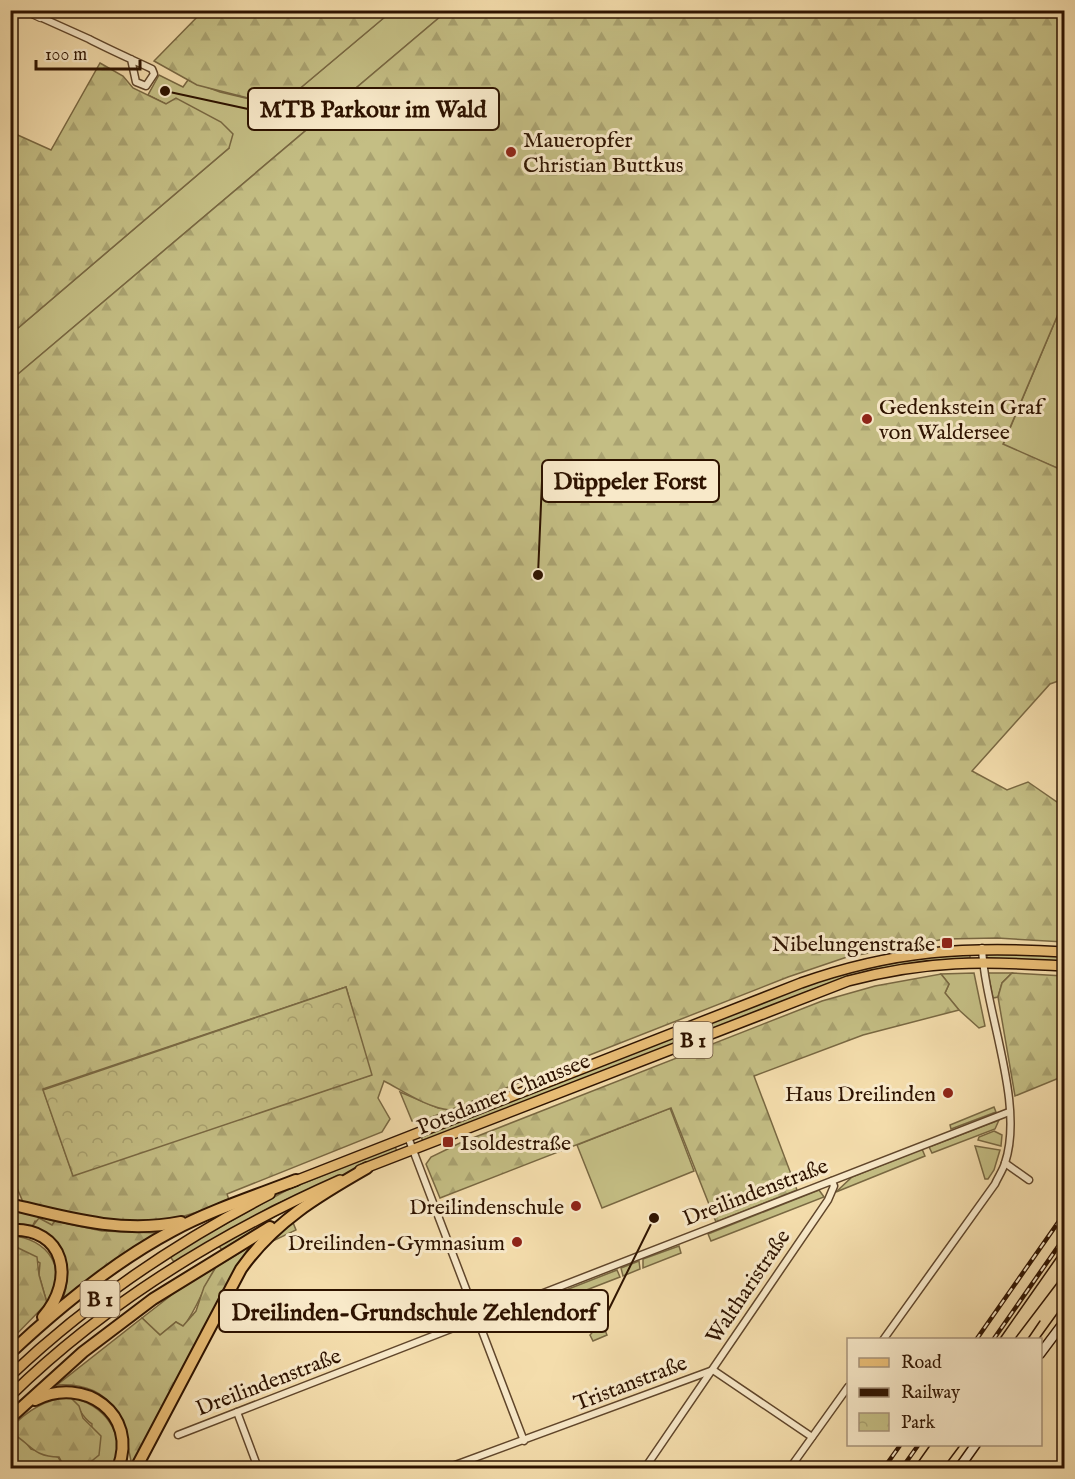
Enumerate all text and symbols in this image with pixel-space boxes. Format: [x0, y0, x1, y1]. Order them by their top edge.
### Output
scale bar [36, 33, 140, 71]
text: 100 m [45, 44, 87, 67]
callout: MTB Parkour im Wald [248, 88, 499, 130]
text: MTB Parkour im Wald [259, 95, 488, 126]
place label: Maueropfer Christian Buttkus [523, 127, 684, 180]
marker: Maueropfer Christian Buttkus [504, 145, 518, 159]
place label: Gedenkstein Graf von Waldersee [879, 394, 1047, 447]
marker: Gedenkstein Graf von Waldersee [860, 412, 874, 426]
callout: Düppeler Forst [542, 460, 719, 502]
text: Düppeler Forst [553, 467, 708, 498]
place label: Nibelungenstraße [771, 931, 935, 959]
marker: Nibelungenstraße [940, 936, 954, 950]
road number: B 1 [674, 1022, 712, 1058]
street label: Potsdamer Chaussee [413, 1047, 595, 1142]
place label: Haus Dreilinden [785, 1081, 936, 1109]
marker: Haus Dreilinden [941, 1086, 955, 1100]
place label: Isoldestraße [460, 1130, 571, 1158]
marker: Isoldestraße [441, 1135, 455, 1149]
street label: Dreilindenstraße [679, 1152, 832, 1233]
place label: Dreilindenschule [409, 1194, 564, 1222]
marker: Dreilindenschule [569, 1199, 583, 1213]
street label: Waltharistraße [700, 1224, 797, 1350]
place label: Dreilinden-Gymnasium [287, 1230, 505, 1258]
marker: Dreilinden-Gymnasium [510, 1235, 524, 1249]
road number: B 1 [80, 1281, 120, 1317]
callout: Dreilinden-Grundschule Zehlendorf [219, 1290, 608, 1332]
text: Dreilinden-Grundschule Zehlendorf [231, 1298, 601, 1329]
legend [847, 1338, 1042, 1446]
street label: Dreilindenstraße [192, 1342, 345, 1423]
street label: Tristanstraße [570, 1349, 691, 1418]
text: Road [901, 1352, 942, 1375]
text: Railway [901, 1382, 960, 1405]
text: Park [901, 1412, 936, 1435]

